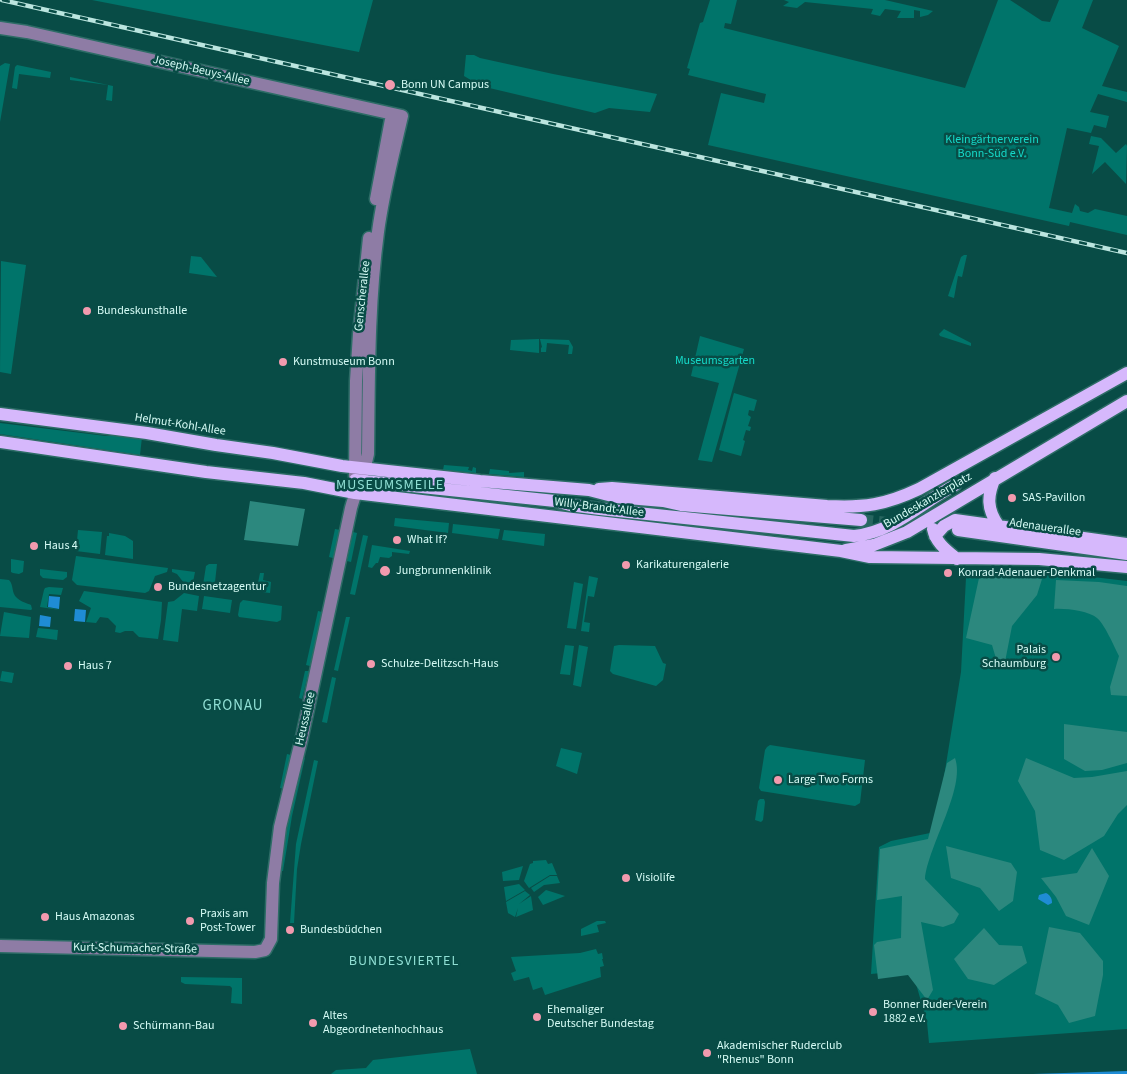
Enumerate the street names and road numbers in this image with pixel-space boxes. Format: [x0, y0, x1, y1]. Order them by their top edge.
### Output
street label: Joseph-Beuys-Allee [151, 53, 251, 89]
street label: Genscherallee [352, 260, 374, 332]
street label: Helmut-Kohl-Allee [133, 411, 227, 439]
street label: Bundeskanzlerplatz [881, 470, 975, 532]
street label: Willy-Brandt-Allee [553, 495, 645, 521]
street label: Adenauerallee [1008, 516, 1082, 540]
street label: Heussallee [293, 691, 319, 747]
street label: Kurt-Schumacher-Straße [73, 941, 197, 957]

